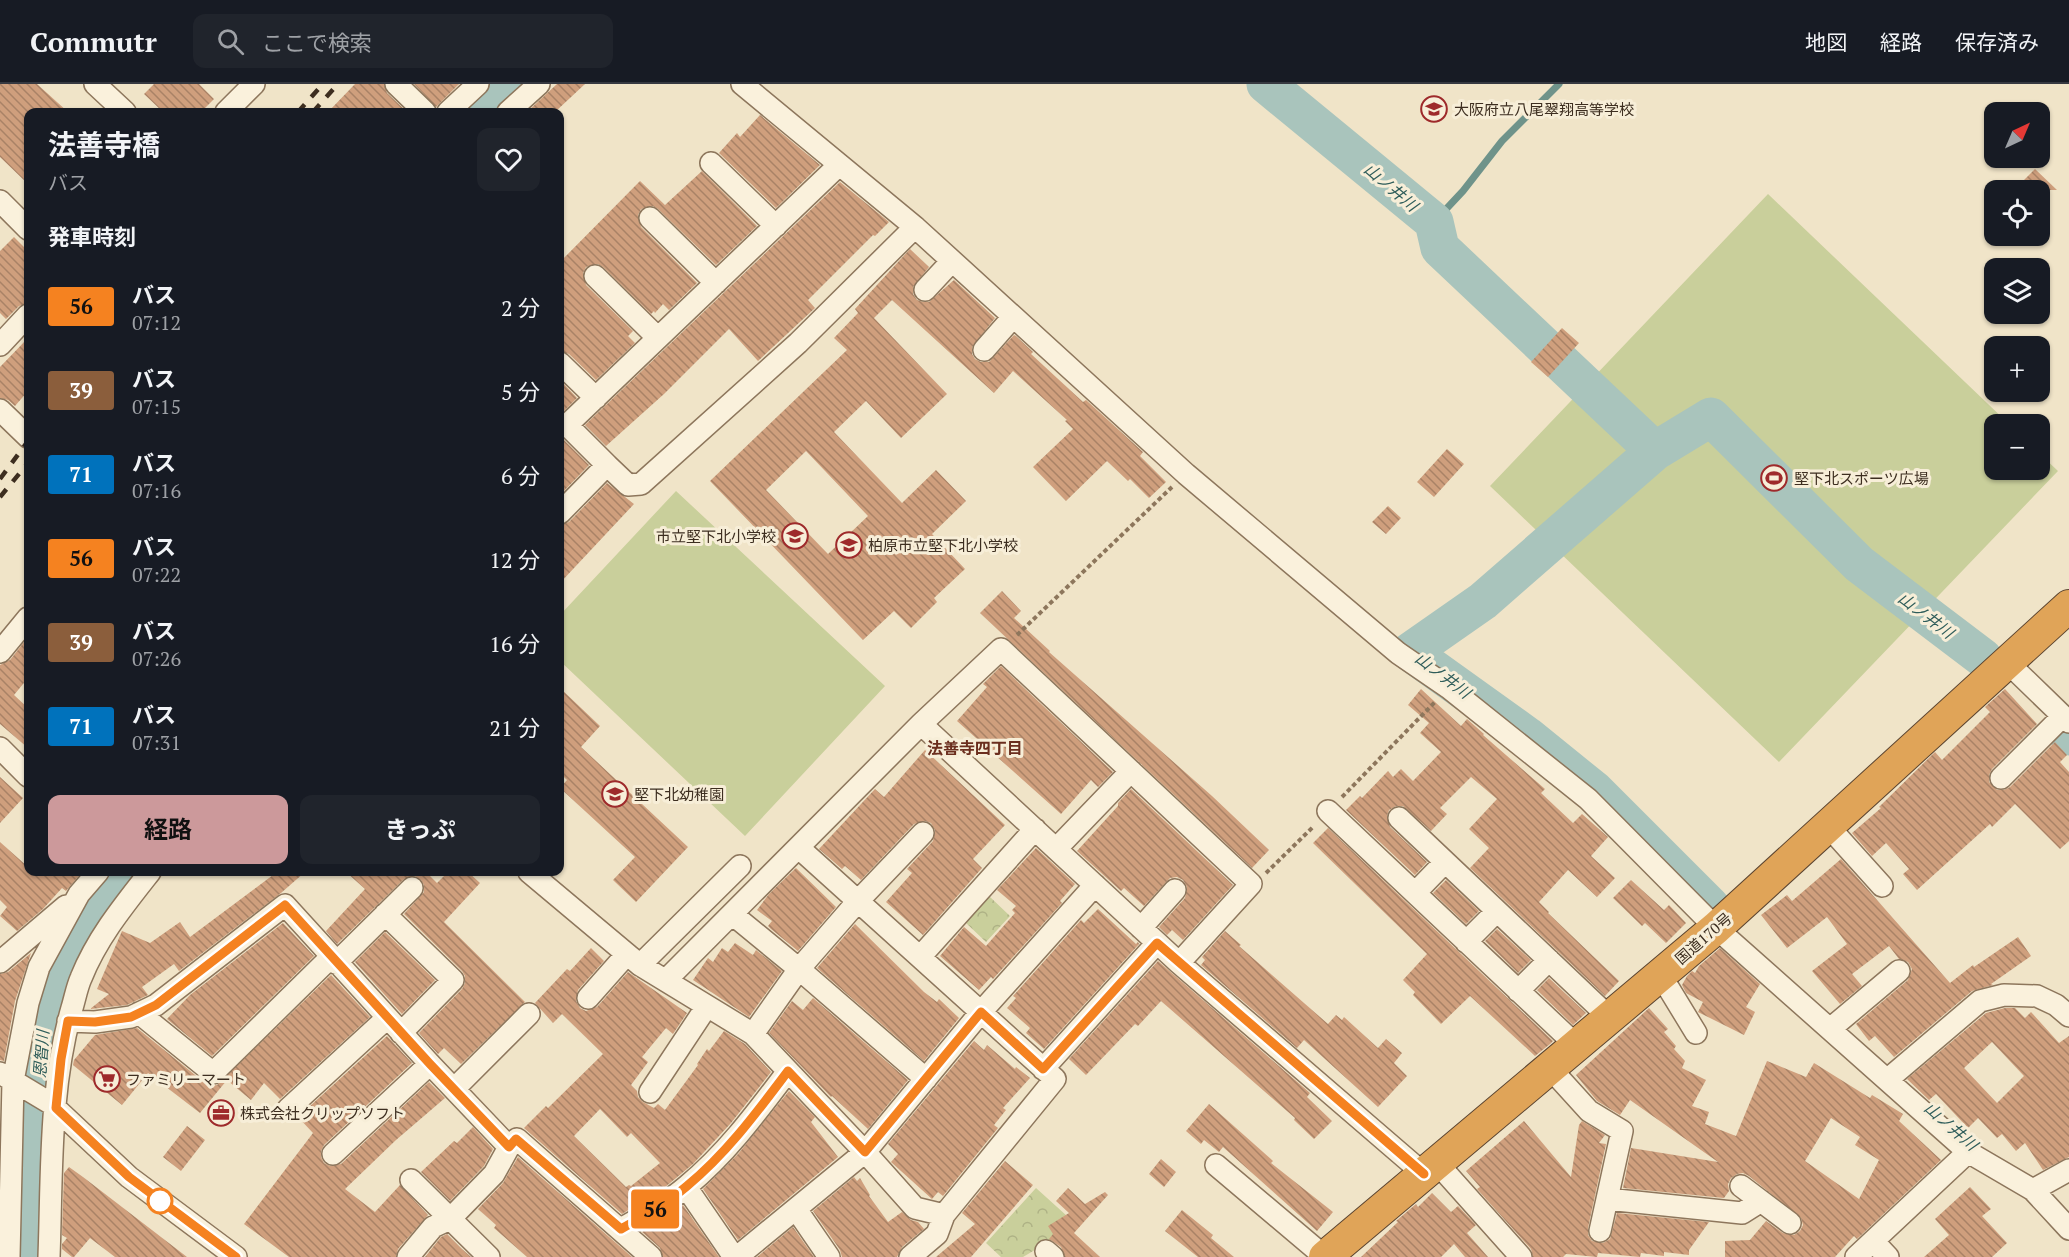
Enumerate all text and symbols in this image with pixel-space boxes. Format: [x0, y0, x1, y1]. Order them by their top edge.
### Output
search box [193, 14, 613, 68]
text: Commutr [30, 23, 157, 60]
icon: search [214, 25, 247, 58]
text: ここで検索 [262, 28, 372, 57]
text: 地図 [1805, 28, 1847, 56]
text: 経路 [1880, 28, 1922, 56]
text: 保存済み [1955, 28, 2039, 56]
school or university icon: 大阪府立八尾翠翔高等学校 [1419, 94, 1449, 124]
place label: 大阪府立八尾翠翔高等学校 [1454, 99, 1634, 119]
north arrow [1984, 102, 2050, 168]
map controls [1984, 102, 2050, 480]
text: 法善寺橋 [48, 126, 160, 163]
button: heart [477, 128, 540, 191]
water label: 山ノ井川 [1359, 158, 1424, 217]
text: バス [48, 169, 88, 196]
button: locate [1984, 180, 2050, 246]
text: 発車時刻 [48, 222, 136, 251]
button: layers [1984, 258, 2050, 324]
text: バス [132, 280, 176, 309]
text: 56 [69, 292, 93, 320]
text: 2 分 [501, 293, 540, 322]
text: 07:12 [132, 309, 181, 336]
button: + [1984, 336, 2050, 402]
text: バス [132, 364, 176, 393]
text: 39 [69, 376, 93, 404]
text: 5 分 [501, 377, 540, 406]
text: 07:15 [132, 393, 181, 420]
button: − [1984, 414, 2050, 480]
text: バス [132, 448, 176, 477]
text: 71 [69, 460, 93, 488]
text: 6 分 [501, 461, 540, 490]
sports icon: 堅下北スポーツ広場 [1759, 463, 1789, 493]
place label: 堅下北スポーツ広場 [1794, 468, 1929, 488]
text: 07:16 [132, 477, 181, 504]
school or university icon: 市立堅下北小学校 [780, 521, 810, 551]
place label: 市立堅下北小学校 [656, 526, 776, 546]
school or university icon: 柏原市立堅下北小学校 [834, 530, 864, 560]
text: バス [132, 532, 176, 561]
place label: 柏原市立堅下北小学校 [868, 535, 1018, 555]
text: 56 [69, 544, 93, 572]
text: 12 分 [489, 545, 540, 574]
text: 07:22 [132, 561, 181, 588]
water label: 山ノ井川 [1894, 587, 1960, 644]
text: バス [132, 616, 176, 645]
text: 39 [69, 628, 93, 656]
text: 16 分 [489, 629, 540, 658]
text: 07:26 [132, 645, 181, 672]
water label: 山ノ井川 [1411, 647, 1477, 704]
text: バス [132, 700, 176, 729]
text: 71 [69, 712, 93, 740]
text: 21 分 [489, 713, 540, 742]
text: 07:31 [132, 729, 181, 756]
district label: 法善寺四丁目 [927, 737, 1023, 759]
school or university icon: 堅下北幼稚園 [600, 779, 630, 809]
place label: 堅下北幼稚園 [634, 784, 724, 804]
button: 経路 [48, 795, 288, 864]
button: きっぷ [300, 795, 540, 864]
street label: 国道170号 [1670, 908, 1736, 968]
water label: 恩智川 [28, 1027, 54, 1079]
supermarket icon: ファミリーマート [92, 1064, 122, 1094]
place label: ファミリーマート [126, 1069, 246, 1089]
water label: 山ノ井川 [1920, 1097, 1984, 1157]
office icon: 株式会社クリップソフト [206, 1098, 236, 1128]
place label: 株式会社クリップソフト [240, 1103, 405, 1123]
unlabelled marker [147, 1188, 173, 1214]
line badge: 56 [628, 1190, 682, 1228]
text: 56 [643, 1195, 667, 1223]

